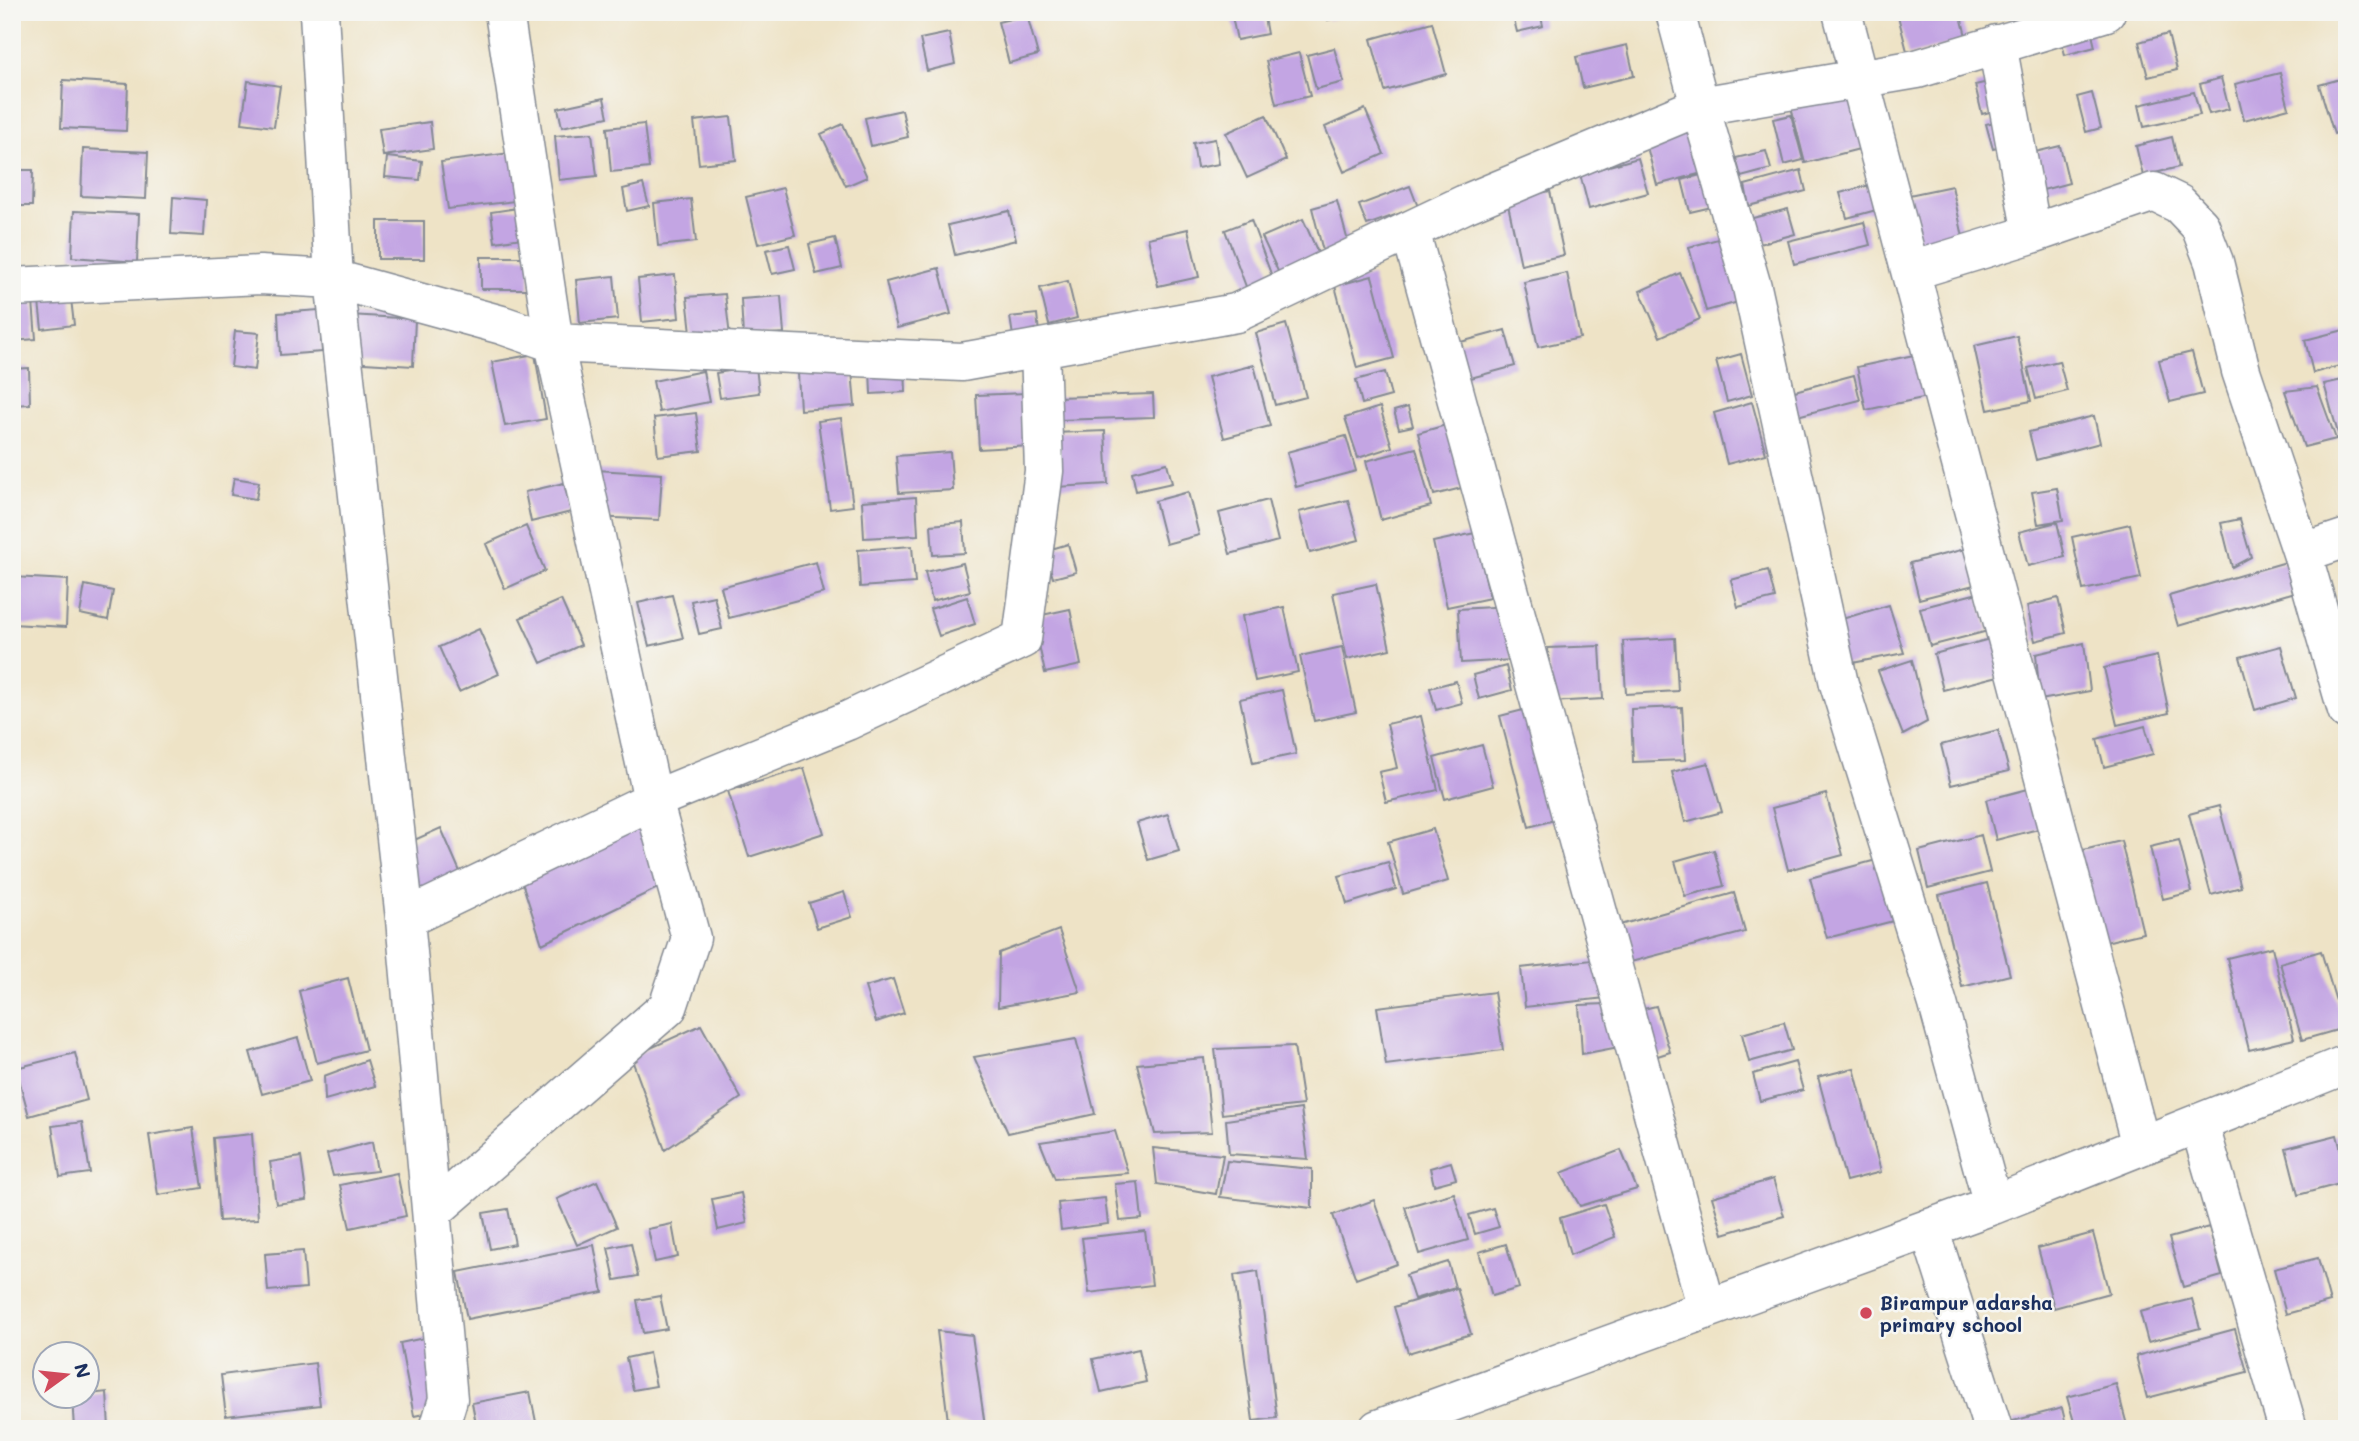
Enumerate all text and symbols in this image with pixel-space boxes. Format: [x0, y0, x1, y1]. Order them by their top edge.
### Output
place label: Birampur adarsha primary school [1880, 1290, 2053, 1337]
marker: Birampur adarsha primary school [1858, 1305, 1874, 1321]
north arrow [32, 1340, 102, 1410]
text: N [69, 1360, 97, 1381]

